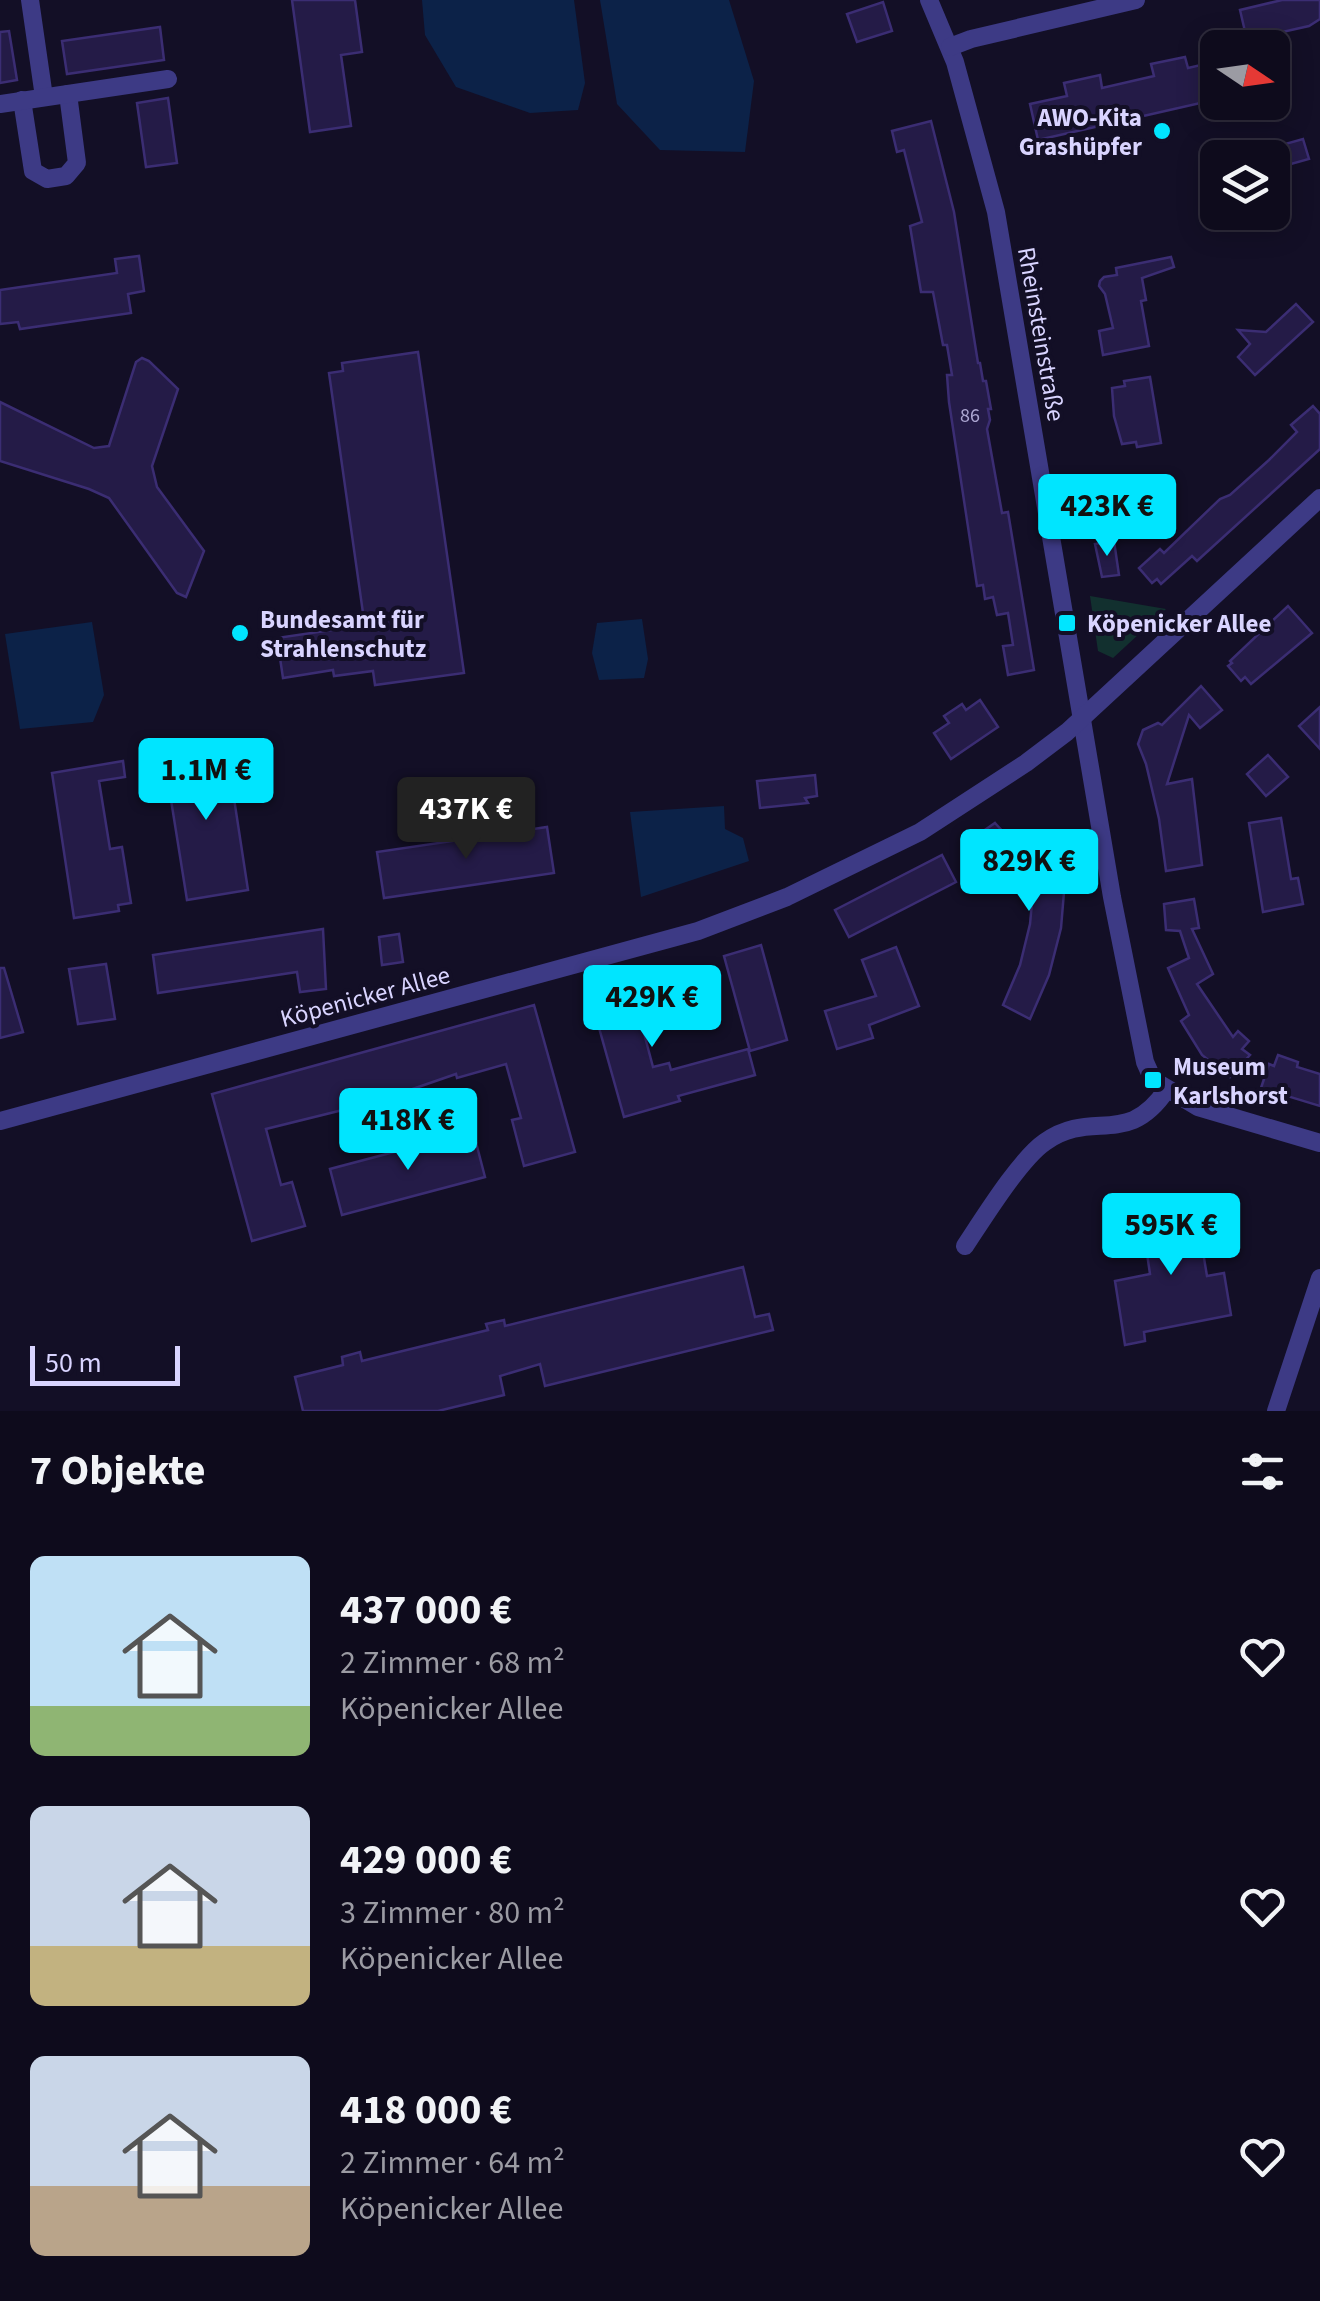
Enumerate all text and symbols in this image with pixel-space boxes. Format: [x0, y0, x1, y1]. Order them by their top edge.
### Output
north arrow [1200, 30, 1290, 120]
map controls [1200, 30, 1290, 230]
place label: AWO-Kita Grashüpfer [1019, 100, 1142, 165]
marker: AWO-Kita Grashüpfer [1151, 120, 1173, 142]
button: layers [1200, 140, 1290, 230]
street label: Rheinsteinstraße [1008, 244, 1074, 424]
house number: 86 [960, 402, 980, 430]
pin: 423K € [1026, 474, 1188, 559]
text: 423K € [1060, 483, 1154, 529]
place label: Bundesamt für Strahlenschutz [260, 602, 426, 667]
place label: Köpenicker Allee [1087, 606, 1271, 642]
marker: Köpenicker Allee [1056, 612, 1078, 634]
marker: Bundesamt für Strahlenschutz [229, 622, 251, 644]
pin: 1.1M € [125, 738, 287, 823]
text: 1.1M € [160, 747, 252, 793]
pin: 437K € [385, 777, 547, 862]
text: 437K € [419, 786, 513, 832]
pin: 829K € [948, 829, 1110, 914]
text: 829K € [982, 838, 1076, 884]
street label: Köpenicker Allee [276, 957, 454, 1037]
pin: 429K € [571, 965, 733, 1050]
text: 429K € [605, 974, 699, 1020]
place label: Museum Karlshorst [1173, 1049, 1288, 1114]
marker: Museum Karlshorst [1142, 1069, 1164, 1091]
pin: 418K € [327, 1088, 489, 1173]
text: 418K € [361, 1097, 455, 1143]
pin: 595K € [1090, 1193, 1252, 1278]
text: 595K € [1124, 1202, 1218, 1248]
scale bar [30, 1341, 180, 1386]
text: 50 m [45, 1343, 102, 1383]
text: 7 Objekte [30, 1441, 205, 1501]
icon: filters [1235, 1444, 1290, 1499]
text: 437 000 € [340, 1580, 512, 1640]
icon: home [110, 1596, 230, 1716]
icon: heart [1235, 1629, 1290, 1684]
text: 2 Zimmer · 68 m² [340, 1640, 565, 1686]
text: Köpenicker Allee [340, 1686, 563, 1732]
text: 429 000 € [340, 1830, 512, 1890]
icon: home [110, 1846, 230, 1966]
icon: heart [1235, 1879, 1290, 1934]
text: 3 Zimmer · 80 m² [340, 1890, 565, 1936]
text: Köpenicker Allee [340, 1936, 563, 1982]
text: 418 000 € [340, 2080, 512, 2140]
icon: home [110, 2096, 230, 2216]
icon: heart [1235, 2129, 1290, 2184]
text: 2 Zimmer · 64 m² [340, 2140, 565, 2186]
text: Köpenicker Allee [340, 2186, 563, 2232]

